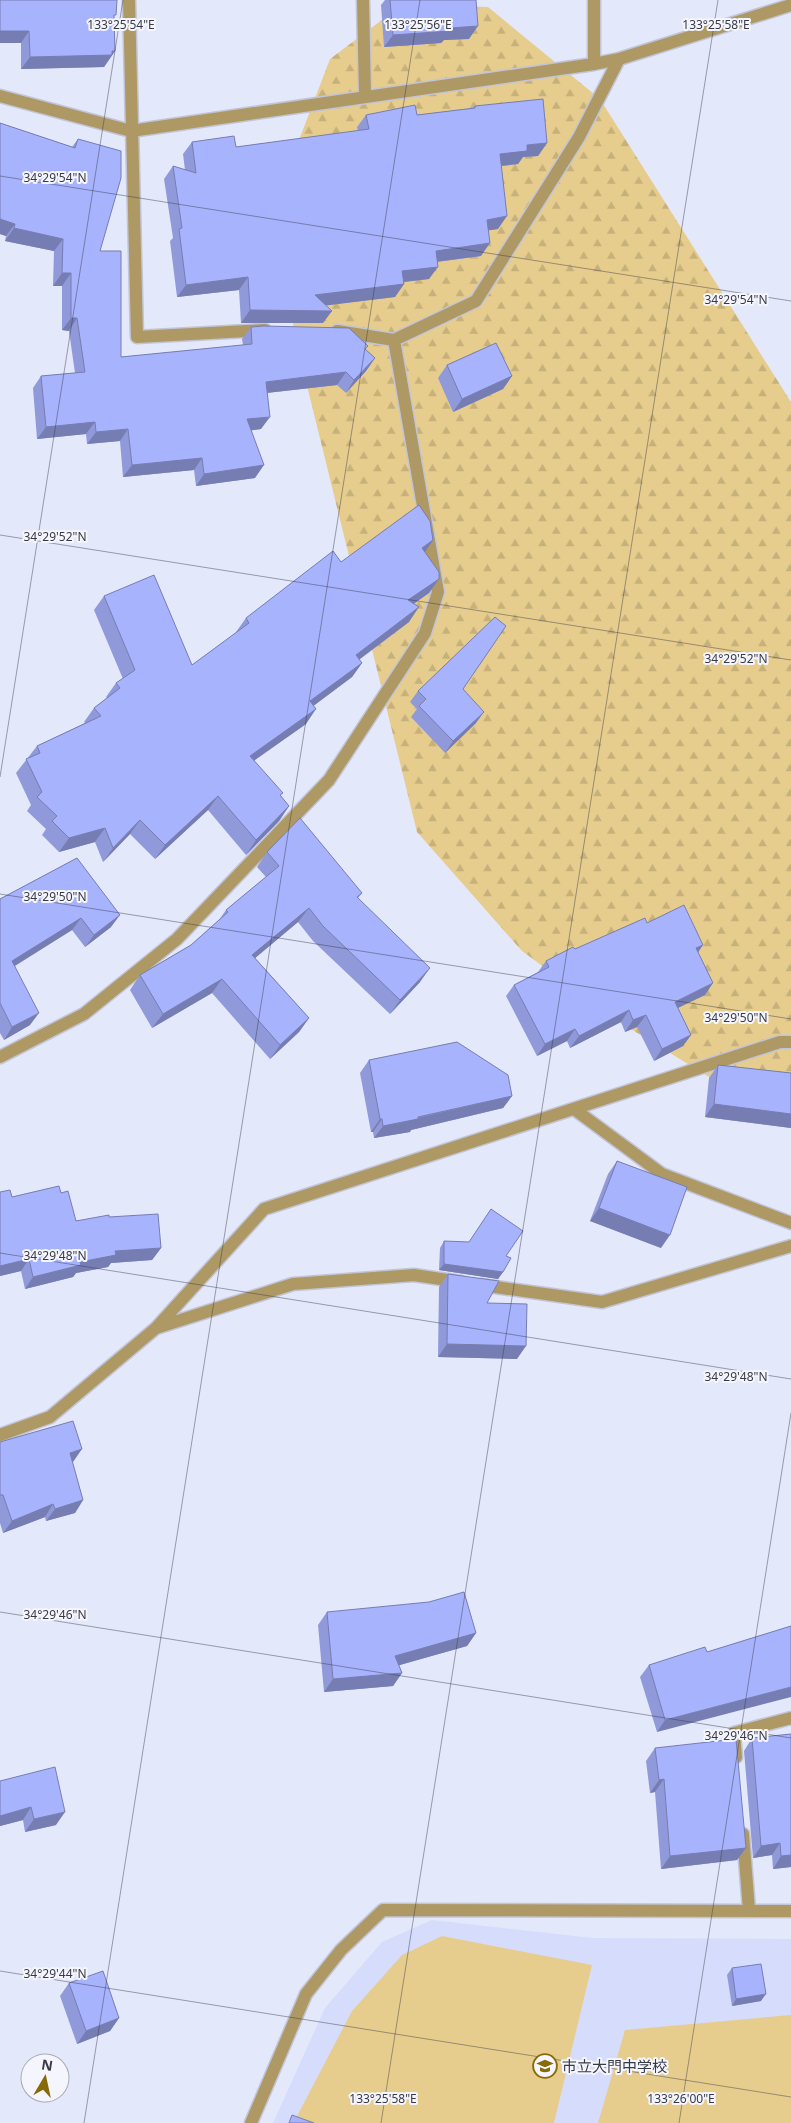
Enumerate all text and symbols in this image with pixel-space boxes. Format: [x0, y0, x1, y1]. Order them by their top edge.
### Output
text: 133°25'54"E [87, 16, 155, 33]
text: 133°25'56"E [384, 16, 452, 33]
text: 133°25'58"E [682, 16, 750, 33]
text: 34°29'54"N [23, 169, 87, 186]
text: 34°29'54"N [704, 291, 768, 308]
text: 34°29'52"N [23, 528, 87, 545]
text: 34°29'52"N [704, 650, 768, 667]
text: 34°29'50"N [23, 888, 87, 905]
text: 34°29'50"N [704, 1009, 768, 1026]
text: 34°29'48"N [23, 1247, 87, 1264]
text: 34°29'48"N [704, 1368, 768, 1385]
text: 34°29'46"N [23, 1606, 87, 1623]
text: 34°29'46"N [704, 1727, 768, 1744]
text: 34°29'44"N [23, 1965, 87, 1982]
north arrow [20, 2053, 70, 2103]
school or university icon: 市立大門中学校 [532, 2053, 558, 2079]
text: N [40, 2054, 54, 2075]
place label: 市立大門中学校 [562, 2056, 667, 2076]
text: 133°25'58"E [349, 2090, 417, 2107]
text: 133°26'00"E [647, 2090, 715, 2107]

